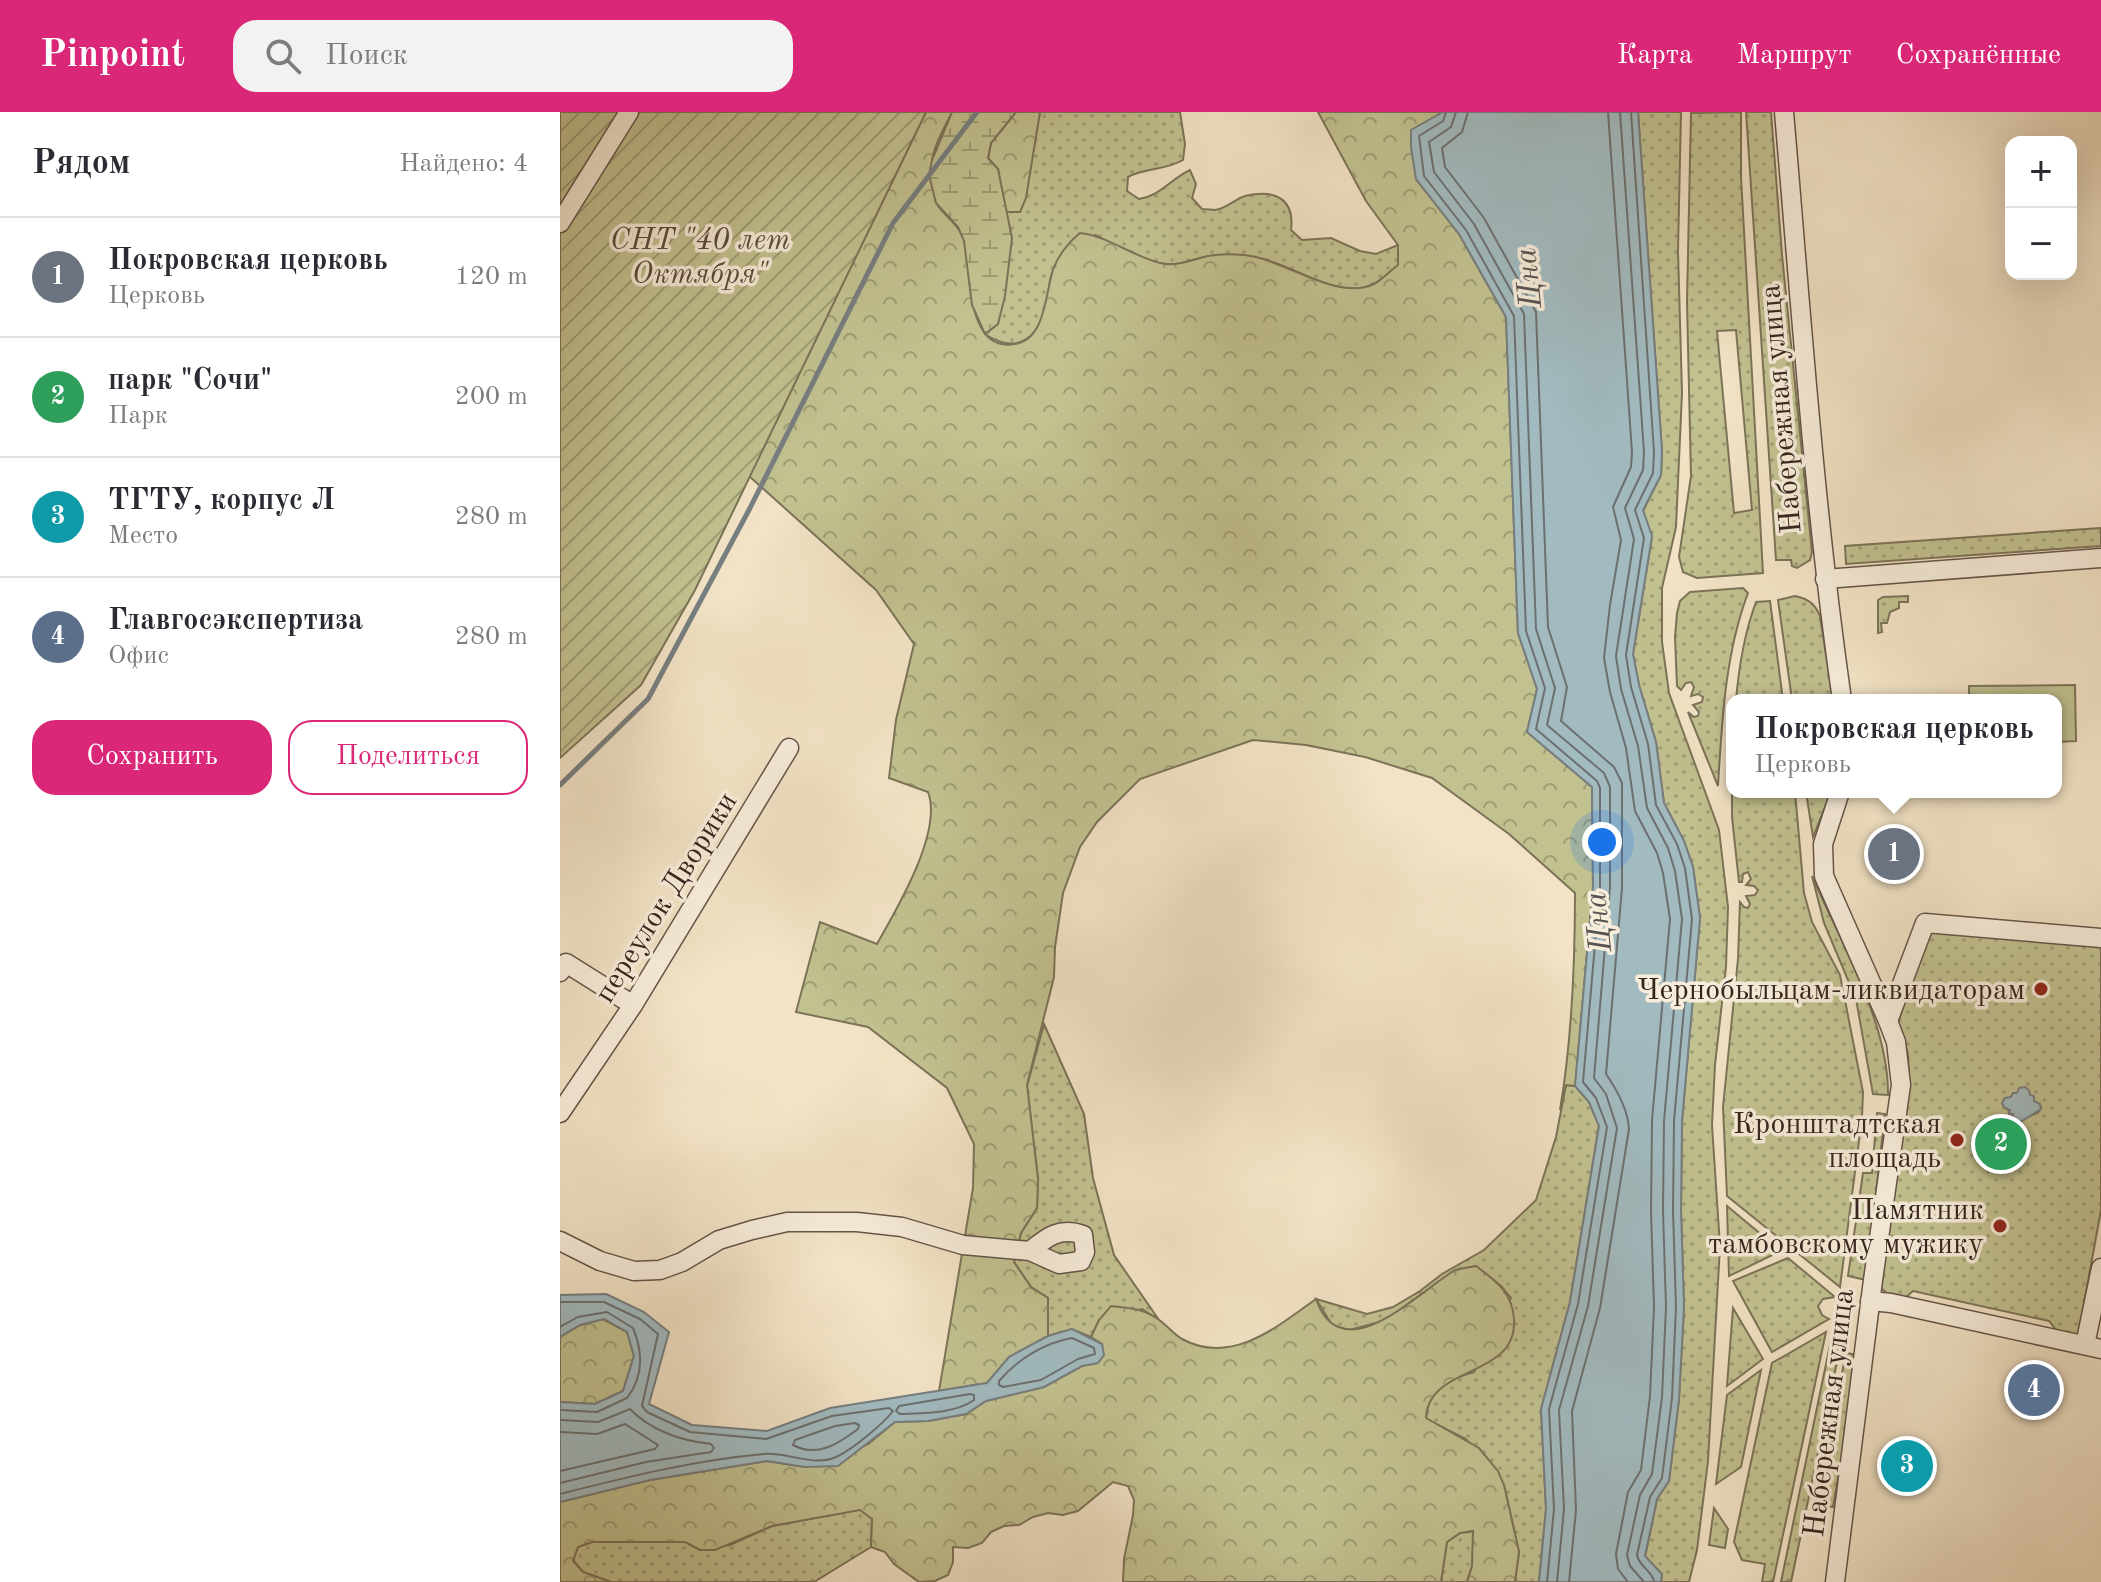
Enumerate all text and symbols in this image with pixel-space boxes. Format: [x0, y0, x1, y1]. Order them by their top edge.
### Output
search box [233, 20, 793, 92]
icon: search [261, 34, 305, 78]
text: Pinpoint [40, 37, 185, 75]
text: Поиск [325, 41, 408, 71]
text: Карта [1617, 42, 1693, 70]
text: Маршрут [1737, 42, 1852, 70]
text: Сохранённые [1896, 42, 2061, 70]
map controls [2005, 136, 2077, 280]
button: + [2005, 136, 2077, 208]
text: Рядом [32, 147, 131, 181]
text: Найдено: 4 [399, 151, 528, 177]
button: − [2005, 208, 2077, 280]
park label: СНТ "40 лет Октября" [610, 226, 790, 290]
text: Покровская церковь [108, 246, 388, 276]
water label: Цна [1511, 246, 1549, 311]
text: 1 [50, 264, 66, 290]
text: 120 m [455, 264, 528, 290]
text: Церковь [108, 283, 205, 309]
street label: Набережная улица [1756, 283, 1808, 535]
text: парк "Сочи" [108, 366, 272, 396]
text: 2 [50, 384, 66, 410]
text: 200 m [455, 384, 528, 410]
text: Парк [108, 403, 168, 429]
text: ТГТУ, корпус Л [108, 486, 335, 516]
text: 3 [50, 504, 66, 530]
text: 280 m [455, 504, 528, 530]
text: Место [108, 523, 178, 549]
text: Главгосэкспертиза [108, 606, 363, 636]
text: 4 [50, 624, 66, 650]
text: 280 m [455, 624, 528, 650]
text: Офис [108, 643, 169, 669]
popup [1726, 694, 2062, 798]
text: Покровская церковь [1754, 715, 2034, 745]
button: Сохранить [32, 720, 272, 795]
button: Поделиться [288, 720, 528, 795]
text: Церковь [1754, 752, 1851, 778]
street label: переулок Дворики [590, 788, 743, 1008]
your location [1582, 822, 1622, 862]
pin: 1 [1868, 824, 1920, 884]
water label: Цна [1581, 890, 1619, 955]
place label: Чернобыльцам-ликвидаторам [1637, 976, 2025, 1006]
marker: Чернобыльцам-ликвидаторам [2032, 980, 2050, 998]
place label: Кронштадтская площадь [1733, 1110, 1941, 1174]
pin: 2 [1975, 1114, 2027, 1174]
marker: Кронштадтская площадь [1948, 1131, 1966, 1149]
place label: Памятник тамбовскому мужику [1708, 1196, 1984, 1260]
marker: Памятник тамбовскому мужику [1991, 1217, 2009, 1235]
street label: Набережная улица [1800, 1287, 1860, 1539]
pin: 4 [2008, 1360, 2060, 1420]
pin: 3 [1881, 1436, 1933, 1496]

